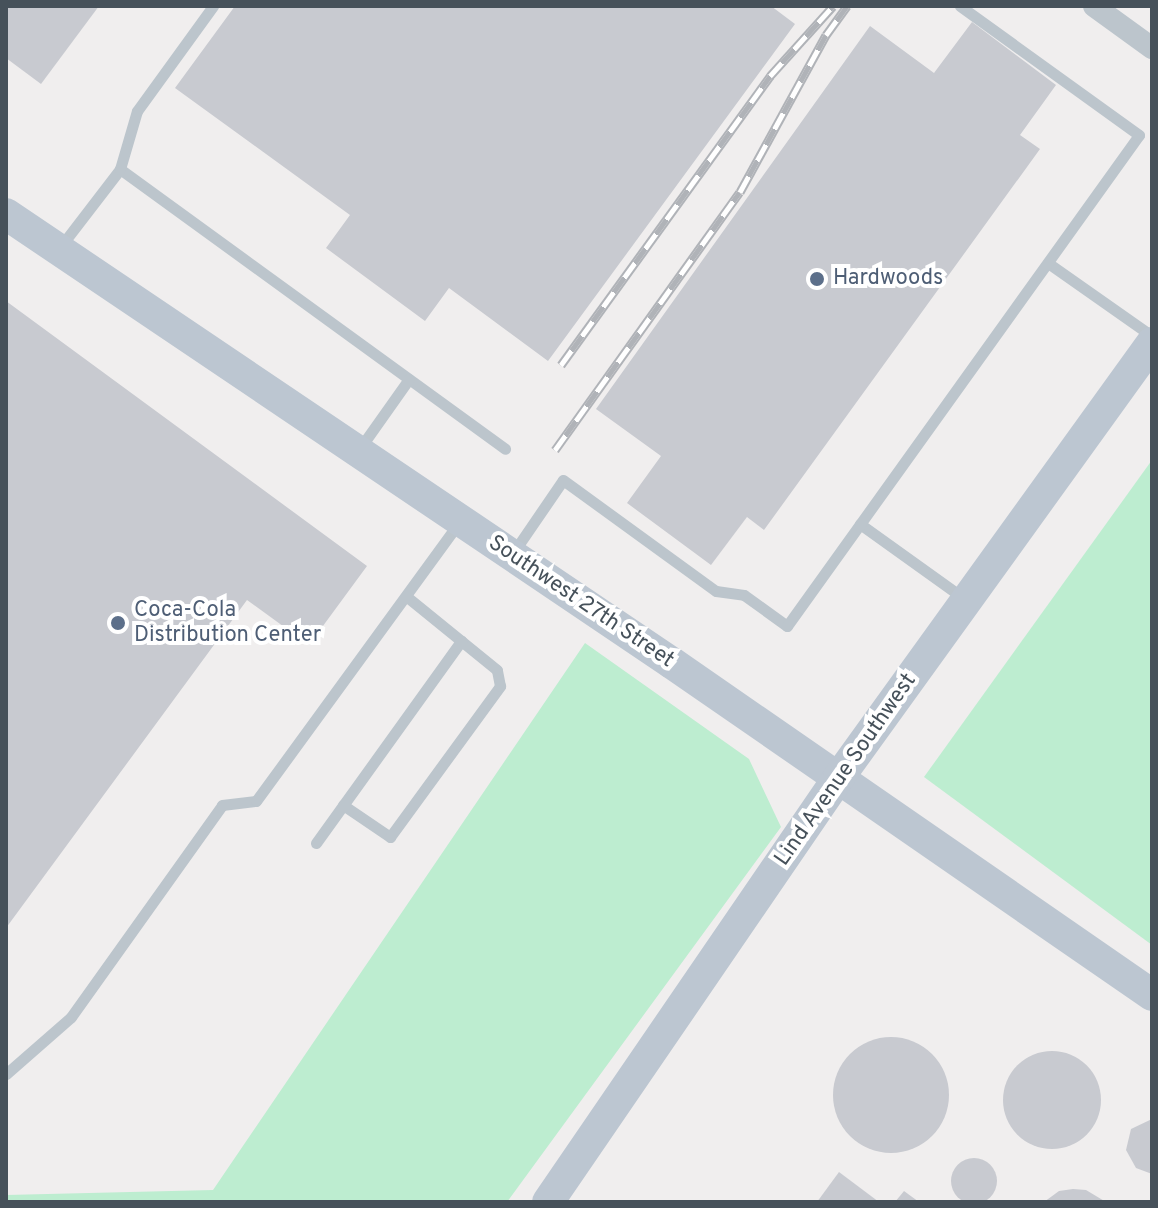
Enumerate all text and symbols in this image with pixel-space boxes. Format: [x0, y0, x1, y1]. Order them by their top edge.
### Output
place label: Hardwoods [833, 266, 943, 292]
marker: Hardwoods [808, 270, 826, 288]
street label: Southwest 27th Street [483, 530, 679, 674]
place label: Coca-Cola Distribution Center [134, 597, 321, 648]
marker: Coca-Cola Distribution Center [109, 614, 127, 632]
street label: Lind Avenue Southwest [769, 668, 923, 872]

